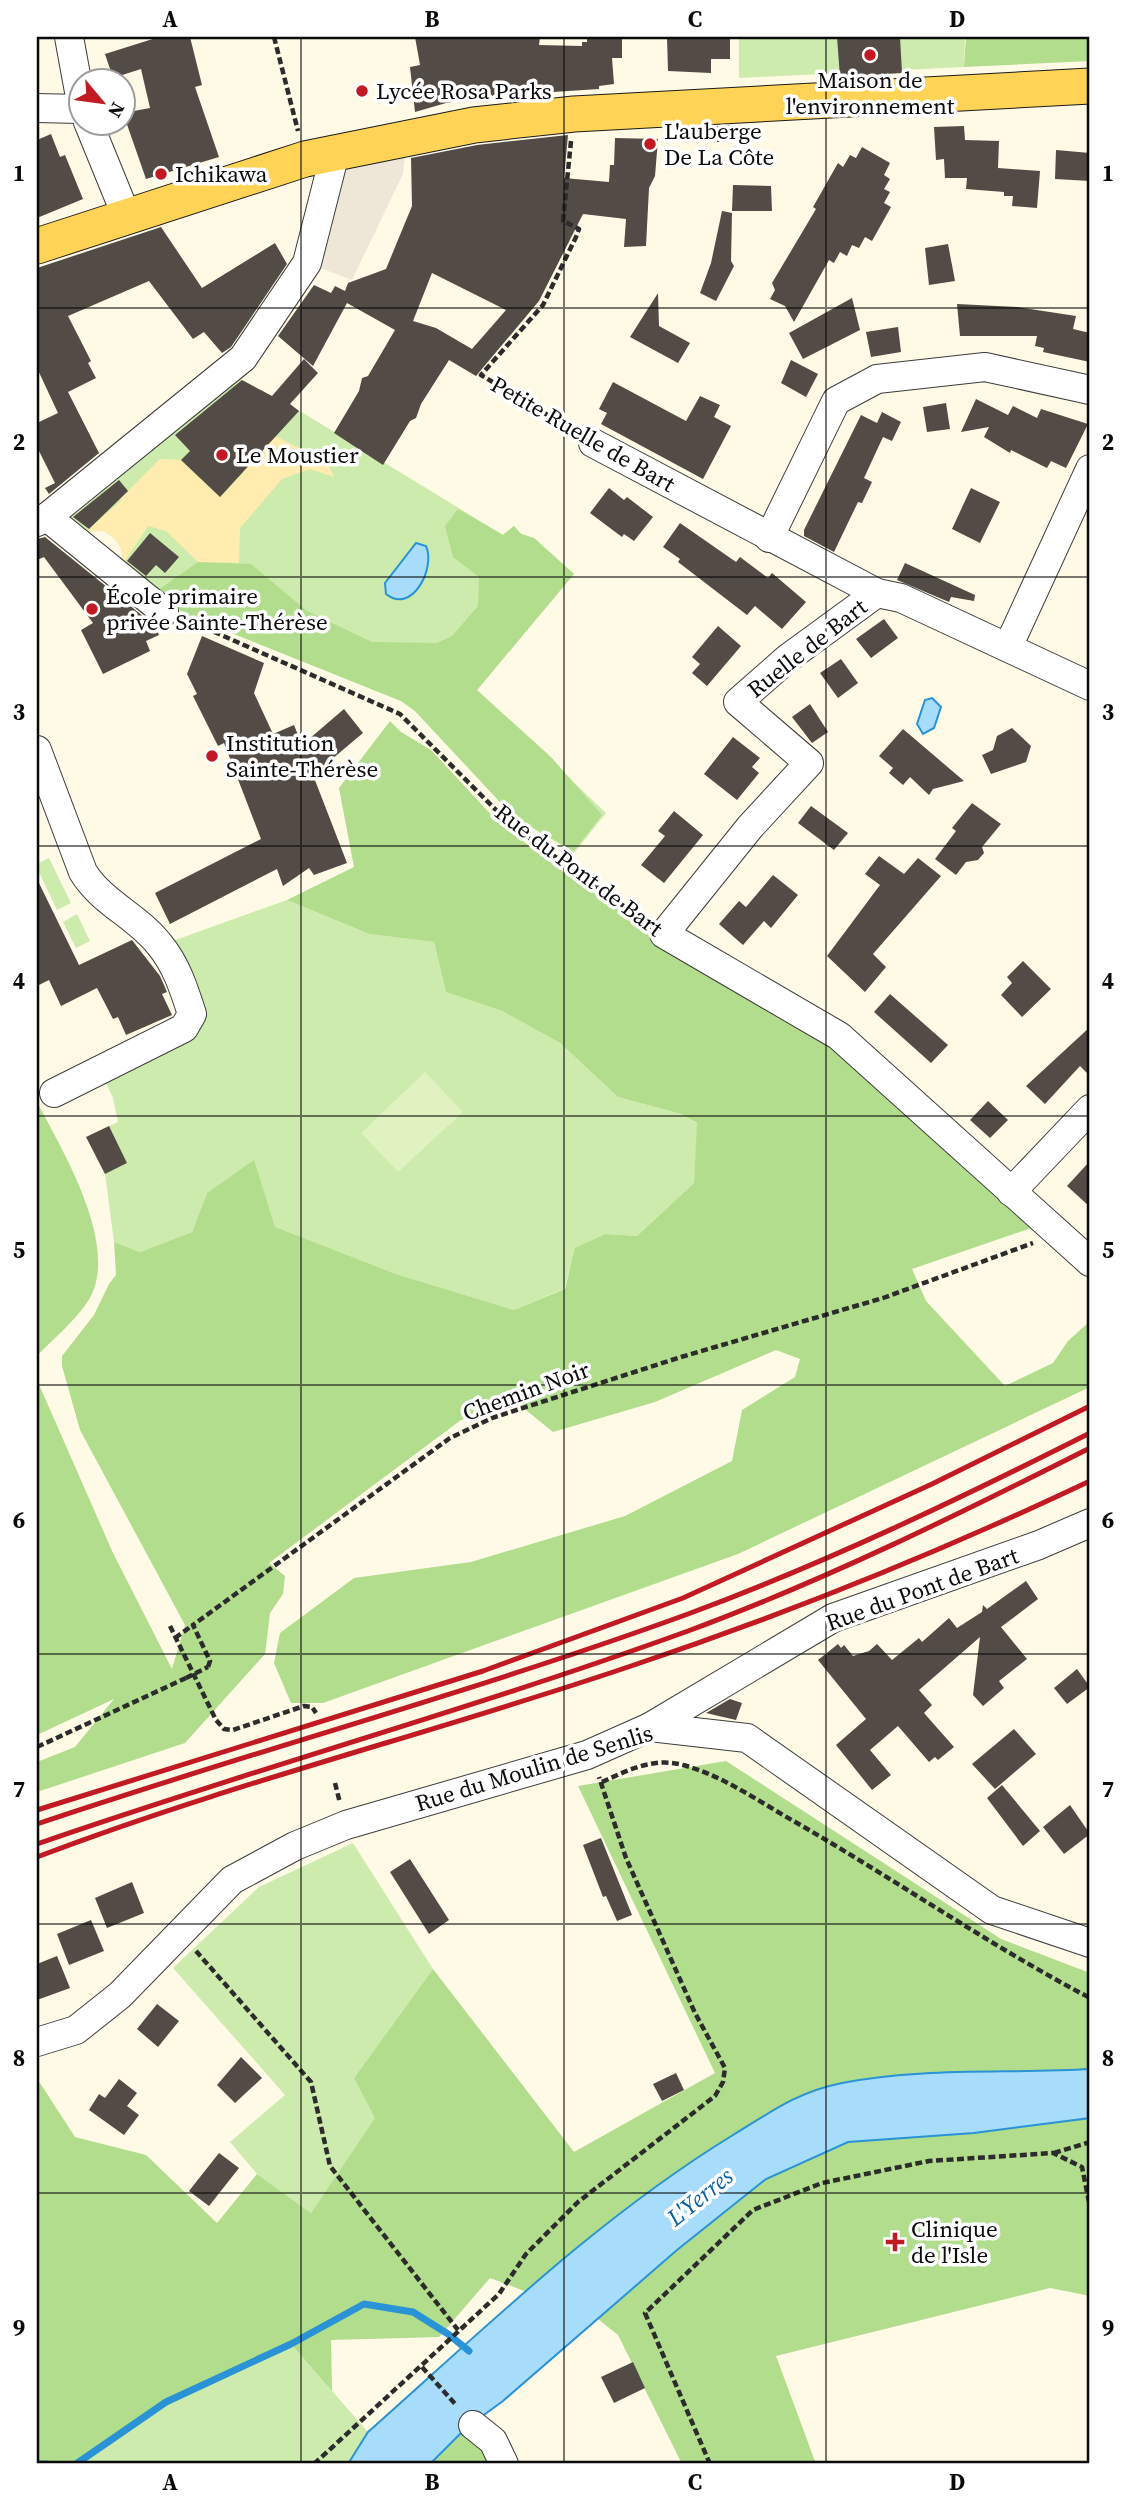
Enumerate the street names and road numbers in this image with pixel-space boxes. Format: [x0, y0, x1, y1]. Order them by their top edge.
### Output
street label: Petite Ruelle de Bart [485, 368, 681, 500]
street label: Ruelle de Bart [740, 591, 874, 705]
street label: Rue du Pont de Bart [488, 796, 670, 944]
street label: Chemin Noir [458, 1353, 594, 1429]
street label: Rue du Pont de Bart [821, 1539, 1023, 1639]
street label: Rue du Moulin de Senlis [411, 1717, 657, 1819]

